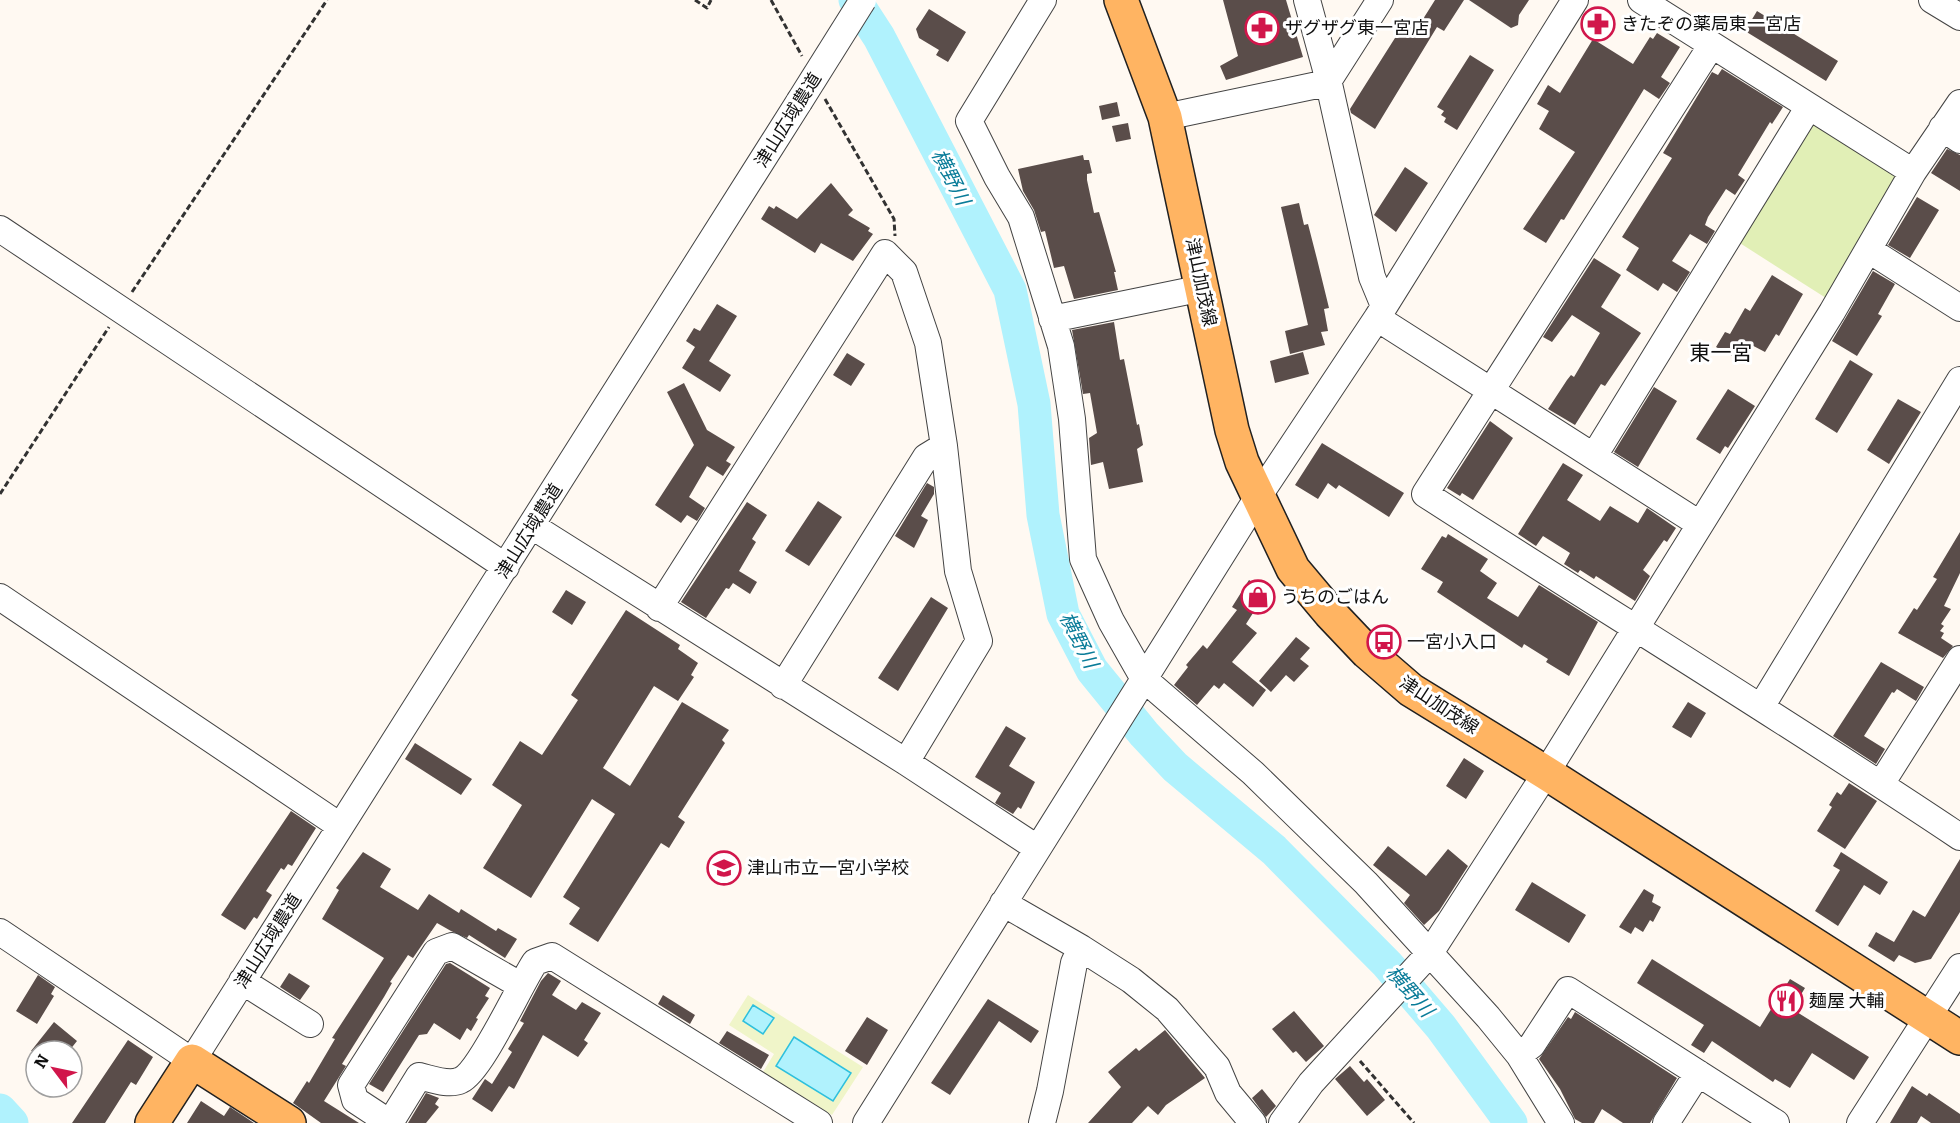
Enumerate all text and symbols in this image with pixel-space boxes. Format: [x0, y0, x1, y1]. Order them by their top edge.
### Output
pharmacy icon: きたぞの薬局東一宮店 [1580, 6, 1616, 42]
pharmacy icon: ザグザグ東一宮店 [1244, 10, 1280, 46]
place label: きたぞの薬局東一宮店 [1621, 13, 1801, 35]
place label: ザグザグ東一宮店 [1285, 17, 1429, 39]
street label: 津山広域農道 [750, 68, 826, 172]
water label: 横野川 [927, 145, 976, 211]
street label: 津山加茂線 [1181, 236, 1221, 328]
district label: 東一宮 [1690, 340, 1753, 366]
street label: 津山広域農道 [491, 479, 567, 583]
shop icon: うちのごはん [1240, 579, 1276, 615]
place label: うちのごはん [1281, 586, 1389, 608]
water label: 横野川 [1055, 608, 1104, 674]
bus stop icon: 一宮小入口 [1366, 624, 1402, 660]
place label: 一宮小入口 [1407, 631, 1497, 653]
street label: 津山加茂線 [1395, 671, 1483, 739]
school or university icon: 津山市立一宮小学校 [706, 850, 742, 886]
place label: 津山市立一宮小学校 [747, 857, 909, 879]
street label: 津山広域農道 [230, 889, 306, 993]
water label: 横野川 [1381, 960, 1440, 1023]
restaurant icon: 麺屋 大輔 [1768, 983, 1804, 1019]
place label: 麺屋 大輔 [1809, 990, 1885, 1012]
north arrow [24, 1039, 84, 1099]
text: N [30, 1051, 53, 1072]

